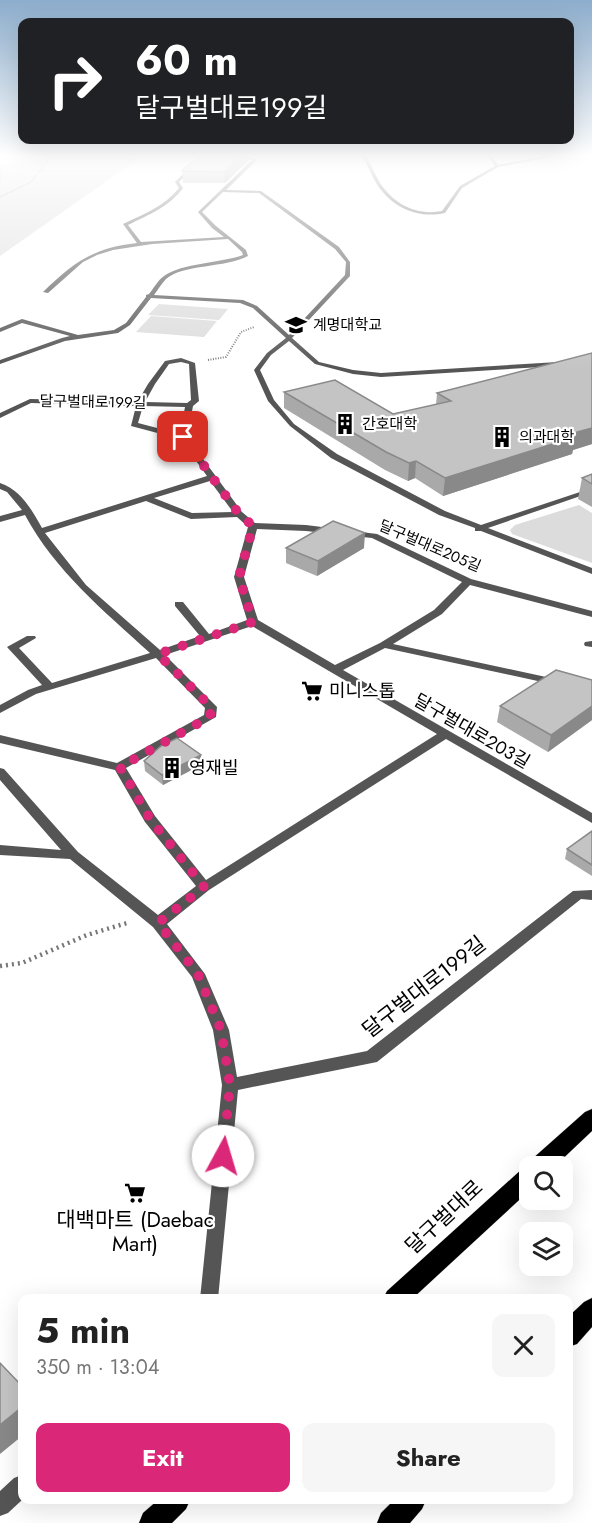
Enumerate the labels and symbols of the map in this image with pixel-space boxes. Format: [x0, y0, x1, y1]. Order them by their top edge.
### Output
school or university icon: 계명대학교 [284, 313, 308, 337]
place label: 계명대학교 [313, 314, 382, 336]
street label: 달구벌대로199길 [39, 390, 147, 414]
pin [157, 411, 208, 462]
building icon: 간호대학 [333, 412, 357, 436]
place label: 간호대학 [362, 413, 417, 435]
building icon: 의과대학 [490, 425, 514, 449]
place label: 의과대학 [519, 426, 574, 448]
street label: 달구벌대로205길 [376, 515, 484, 577]
place label: 미니스톱 [329, 678, 395, 704]
supermarket icon: 미니스톱 [300, 679, 324, 703]
street label: 달구벌대로203길 [409, 687, 535, 775]
place label: 영재빌 [189, 755, 239, 781]
building icon: 영재빌 [160, 756, 184, 780]
street label: 달구벌대로199길 [356, 929, 492, 1045]
position arrow [191, 1124, 255, 1188]
street label: 달구벌대로 [398, 1173, 490, 1261]
supermarket icon: 대백마트 (Daebac Mart) [123, 1181, 147, 1205]
place label: 대백마트 (Daebac Mart) [56, 1205, 214, 1259]

